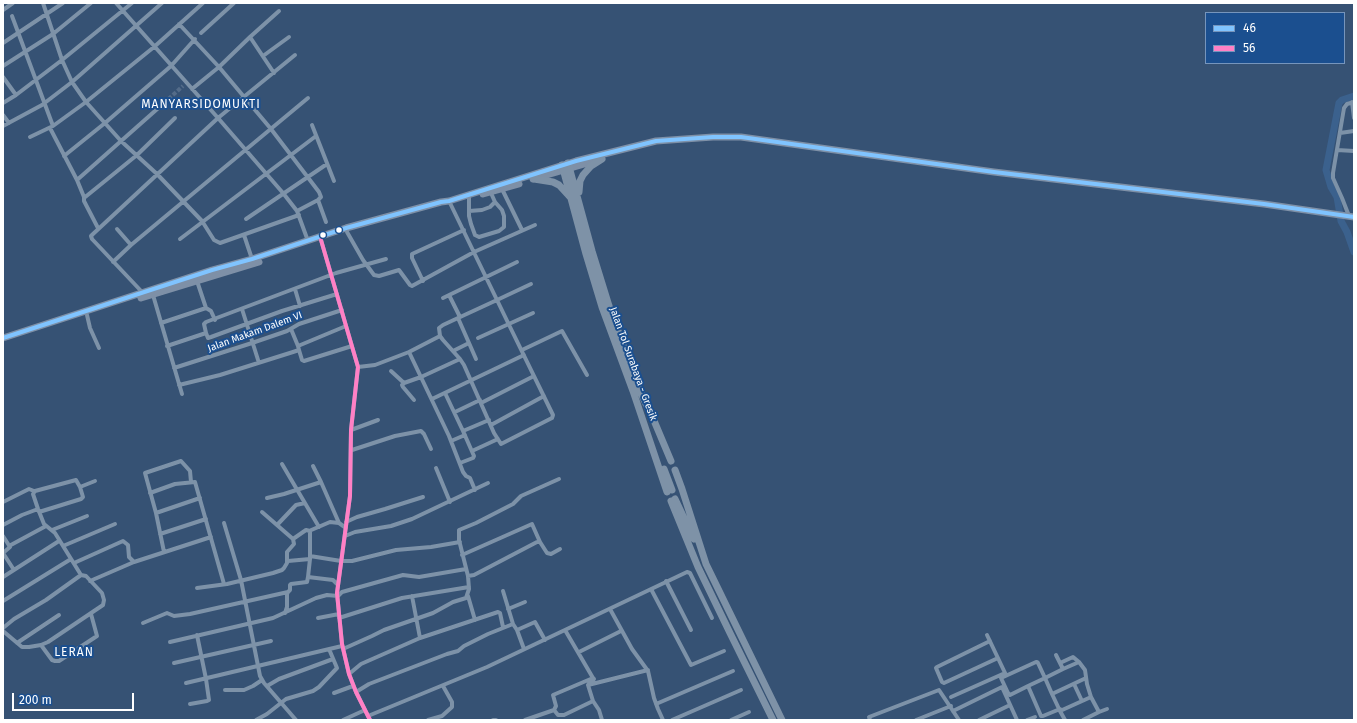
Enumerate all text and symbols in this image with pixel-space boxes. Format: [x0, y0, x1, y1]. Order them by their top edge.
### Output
legend [1205, 12, 1345, 64]
text: 46 [1243, 21, 1256, 35]
text: 56 [1243, 41, 1255, 55]
district label: MANYARSIDOMUKTI [141, 98, 261, 112]
unlabelled marker [334, 225, 344, 235]
unlabelled marker [318, 230, 328, 240]
street label: Jalan Tol Surabaya - Gresik [607, 306, 659, 422]
street label: Jalan Makam Dalem VI [206, 309, 304, 355]
district label: LERAN [54, 646, 94, 660]
scale bar [14, 685, 136, 711]
text: 200 m [19, 693, 52, 707]

